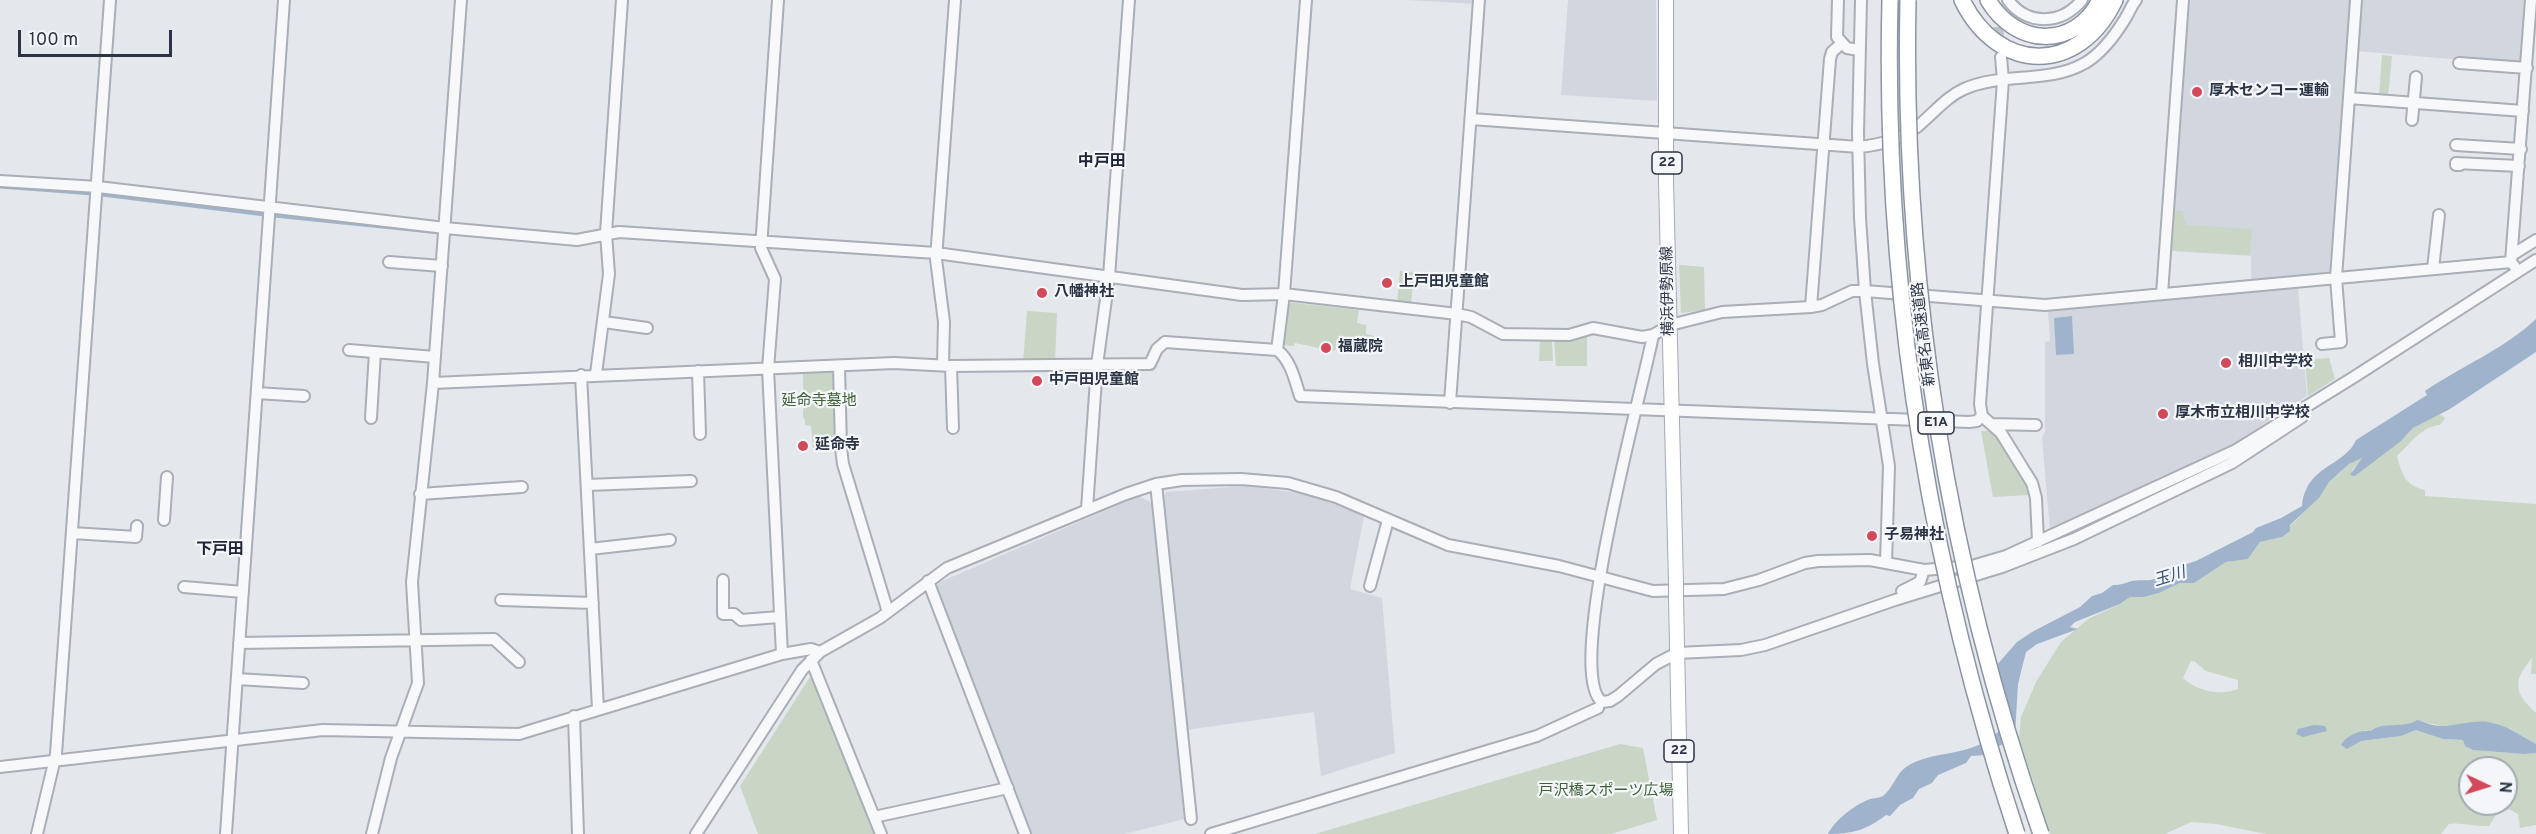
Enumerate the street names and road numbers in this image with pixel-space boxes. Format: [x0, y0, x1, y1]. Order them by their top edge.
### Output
road number: 22 [1652, 152, 1682, 174]
street label: 横浜伊勢原線 [1659, 246, 1679, 336]
street label: 新東名高速道路 [1910, 281, 1940, 387]
road number: E1A [1918, 412, 1954, 434]
road number: 22 [1664, 740, 1694, 762]

